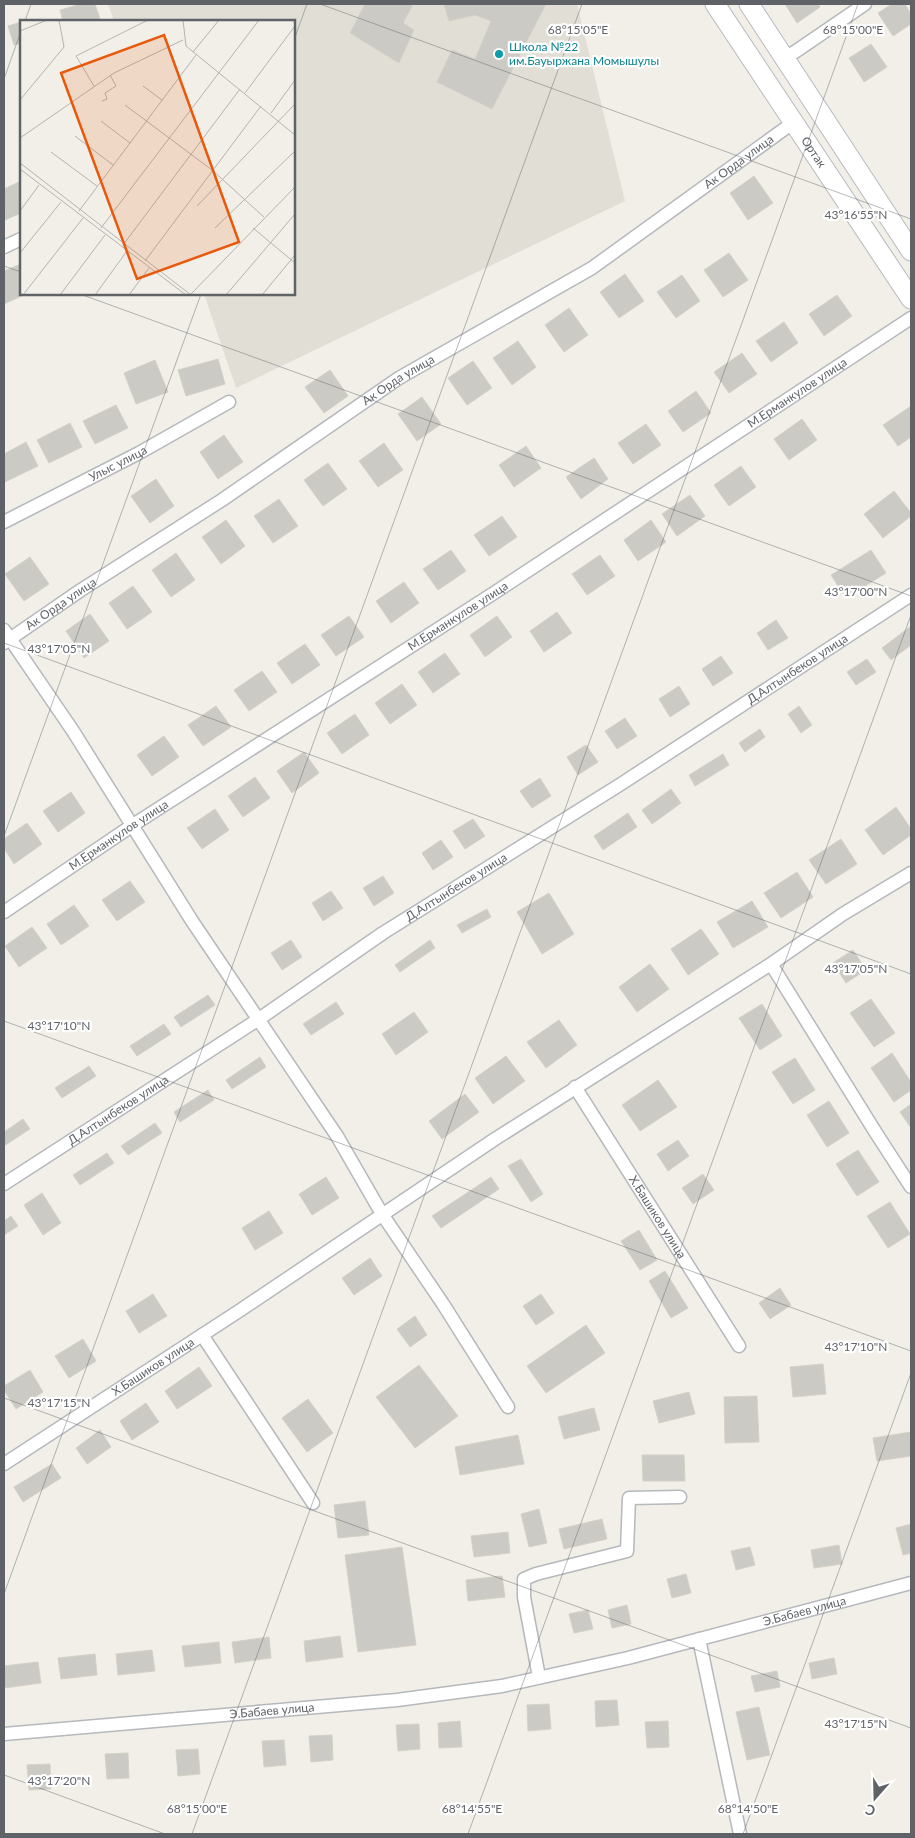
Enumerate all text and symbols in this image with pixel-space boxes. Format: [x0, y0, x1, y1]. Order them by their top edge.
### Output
inset map [20, 20, 295, 295]
text: 68°15'05"E [548, 22, 608, 37]
text: 68°15'00"E [823, 22, 883, 37]
place label: Школа №22 им.Бауыржана Момышулы [509, 39, 659, 68]
marker: Школа №22 им.Бауыржана Момышулы [493, 48, 505, 60]
street label: Ак Орда улица [701, 131, 776, 192]
street label: Ортак [798, 134, 830, 171]
text: 43°16'55"N [825, 207, 887, 222]
street label: Ак Орда улица [359, 351, 437, 408]
street label: М.Ерманкулов улица [744, 354, 850, 431]
street label: Улыс улица [86, 442, 149, 484]
street label: Ак Орда улица [22, 574, 99, 633]
street label: М.Ерманкулов улица [405, 578, 511, 653]
text: 43°17'00"N [825, 584, 887, 599]
street label: Д.Алтынбеков улица [744, 630, 850, 707]
text: 43°17'05"N [28, 641, 90, 656]
street label: М.Ерманкулов улица [66, 796, 171, 873]
street label: Д.Алтынбеков улица [402, 849, 510, 924]
text: 43°17'05"N [825, 961, 887, 976]
text: 43°17'10"N [28, 1018, 90, 1033]
street label: Д.Алтынбеков улица [65, 1072, 171, 1148]
street label: Х.Башиков улица [626, 1173, 690, 1261]
street label: Х.Башиков улица [109, 1334, 197, 1399]
text: 43°17'10"N [825, 1339, 887, 1354]
text: 43°17'15"N [28, 1395, 90, 1410]
street label: Э.Бабаев улица [761, 1593, 847, 1629]
street label: Э.Бабаев улица [229, 1699, 315, 1721]
text: 43°17'15"N [825, 1716, 887, 1731]
text: 43°17'20"N [28, 1773, 90, 1788]
north arrow [850, 1773, 900, 1823]
text: 68°15'00"E [167, 1801, 227, 1816]
text: 68°14'55"E [442, 1801, 502, 1816]
text: 68°14'50"E [718, 1801, 778, 1816]
text: С [862, 1801, 878, 1820]

